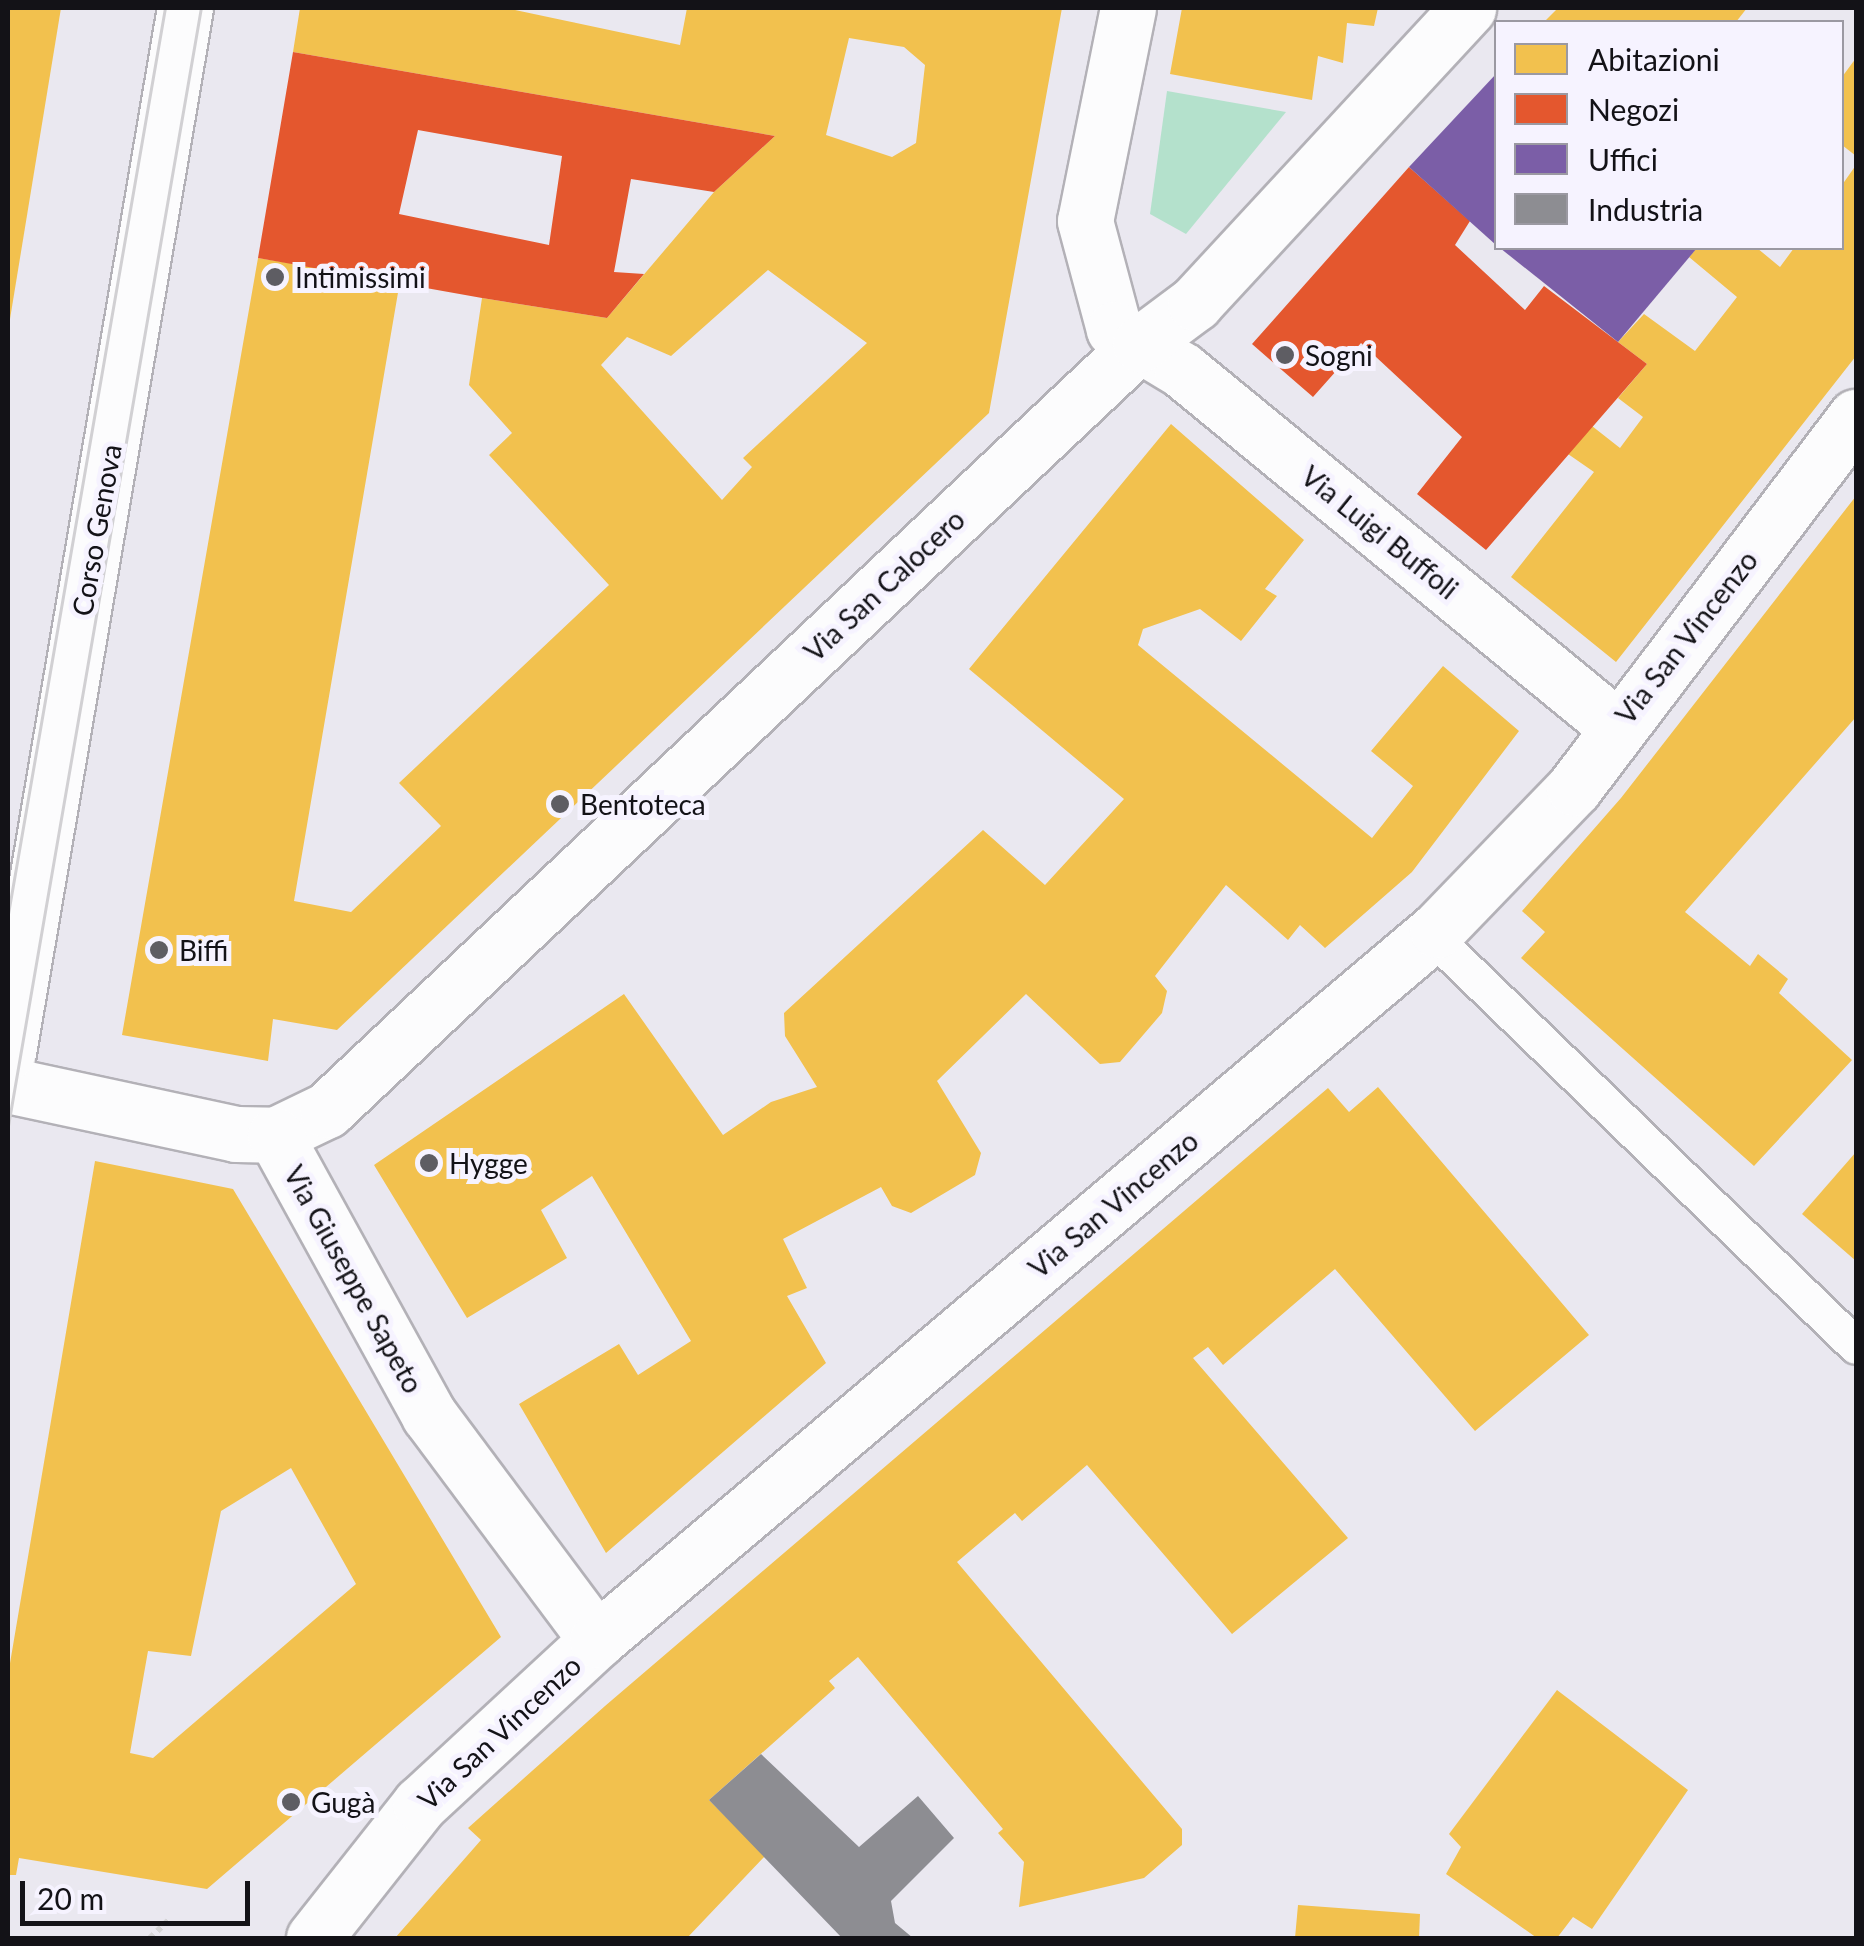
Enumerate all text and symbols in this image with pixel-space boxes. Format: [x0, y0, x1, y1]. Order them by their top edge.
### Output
legend [1494, 20, 1844, 250]
text: Abitazioni [1588, 41, 1720, 77]
text: Negozi [1588, 91, 1679, 127]
text: Uffici [1588, 141, 1658, 177]
text: Industria [1588, 191, 1703, 227]
place label: Intimissimi [295, 260, 426, 294]
marker: Intimissimi [264, 266, 286, 288]
place label: Sogni [1305, 338, 1373, 372]
marker: Sogni [1274, 344, 1296, 366]
street label: Corso Genova [64, 441, 128, 619]
street label: Via Luigi Buffoli [1295, 459, 1465, 605]
street label: Via San Calocero [797, 502, 971, 668]
street label: Via San Vincenzo [1608, 543, 1764, 731]
place label: Bentoteca [580, 787, 706, 821]
marker: Bentoteca [549, 793, 571, 815]
place label: Biffi [179, 933, 228, 967]
marker: Biffi [148, 939, 170, 961]
street label: Via San Vincenzo [1021, 1123, 1205, 1285]
place label: Hygge [449, 1146, 528, 1180]
marker: Hygge [418, 1152, 440, 1174]
street label: Via Giuseppe Sapeto [278, 1159, 430, 1399]
street label: Via San Vincenzo [410, 1648, 588, 1816]
place label: Gugà [311, 1785, 375, 1819]
marker: Gugà [280, 1791, 302, 1813]
scale bar [25, 1861, 255, 1923]
text: 20 m [37, 1880, 104, 1916]

